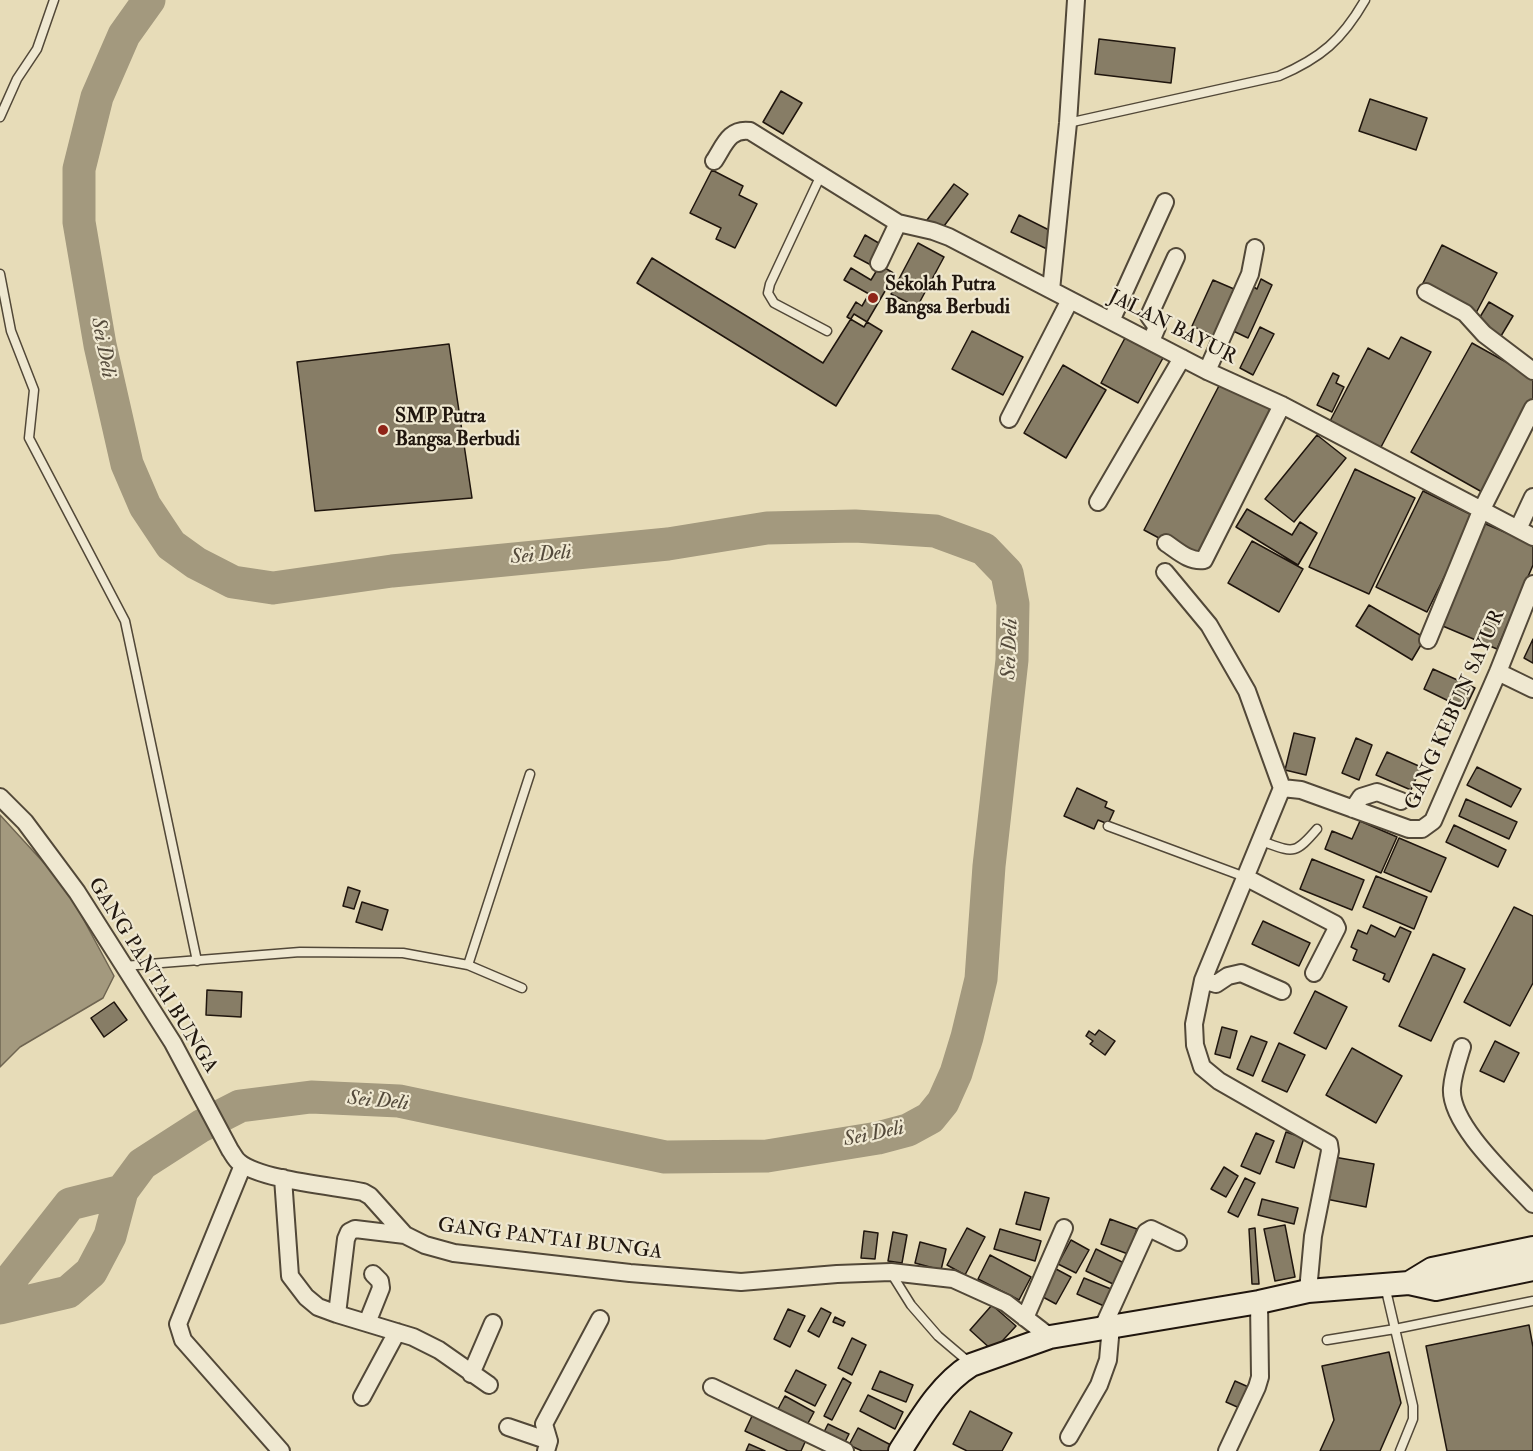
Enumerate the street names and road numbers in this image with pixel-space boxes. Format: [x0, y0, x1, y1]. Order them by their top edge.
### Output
street label: JALAN BAYUR [1104, 285, 1240, 371]
street label: GANG KEBUN SAYUR [1401, 606, 1511, 814]
street label: GANG PANTAI BUNGA [82, 874, 222, 1078]
street label: GANG PANTAI BUNGA [436, 1214, 664, 1266]

